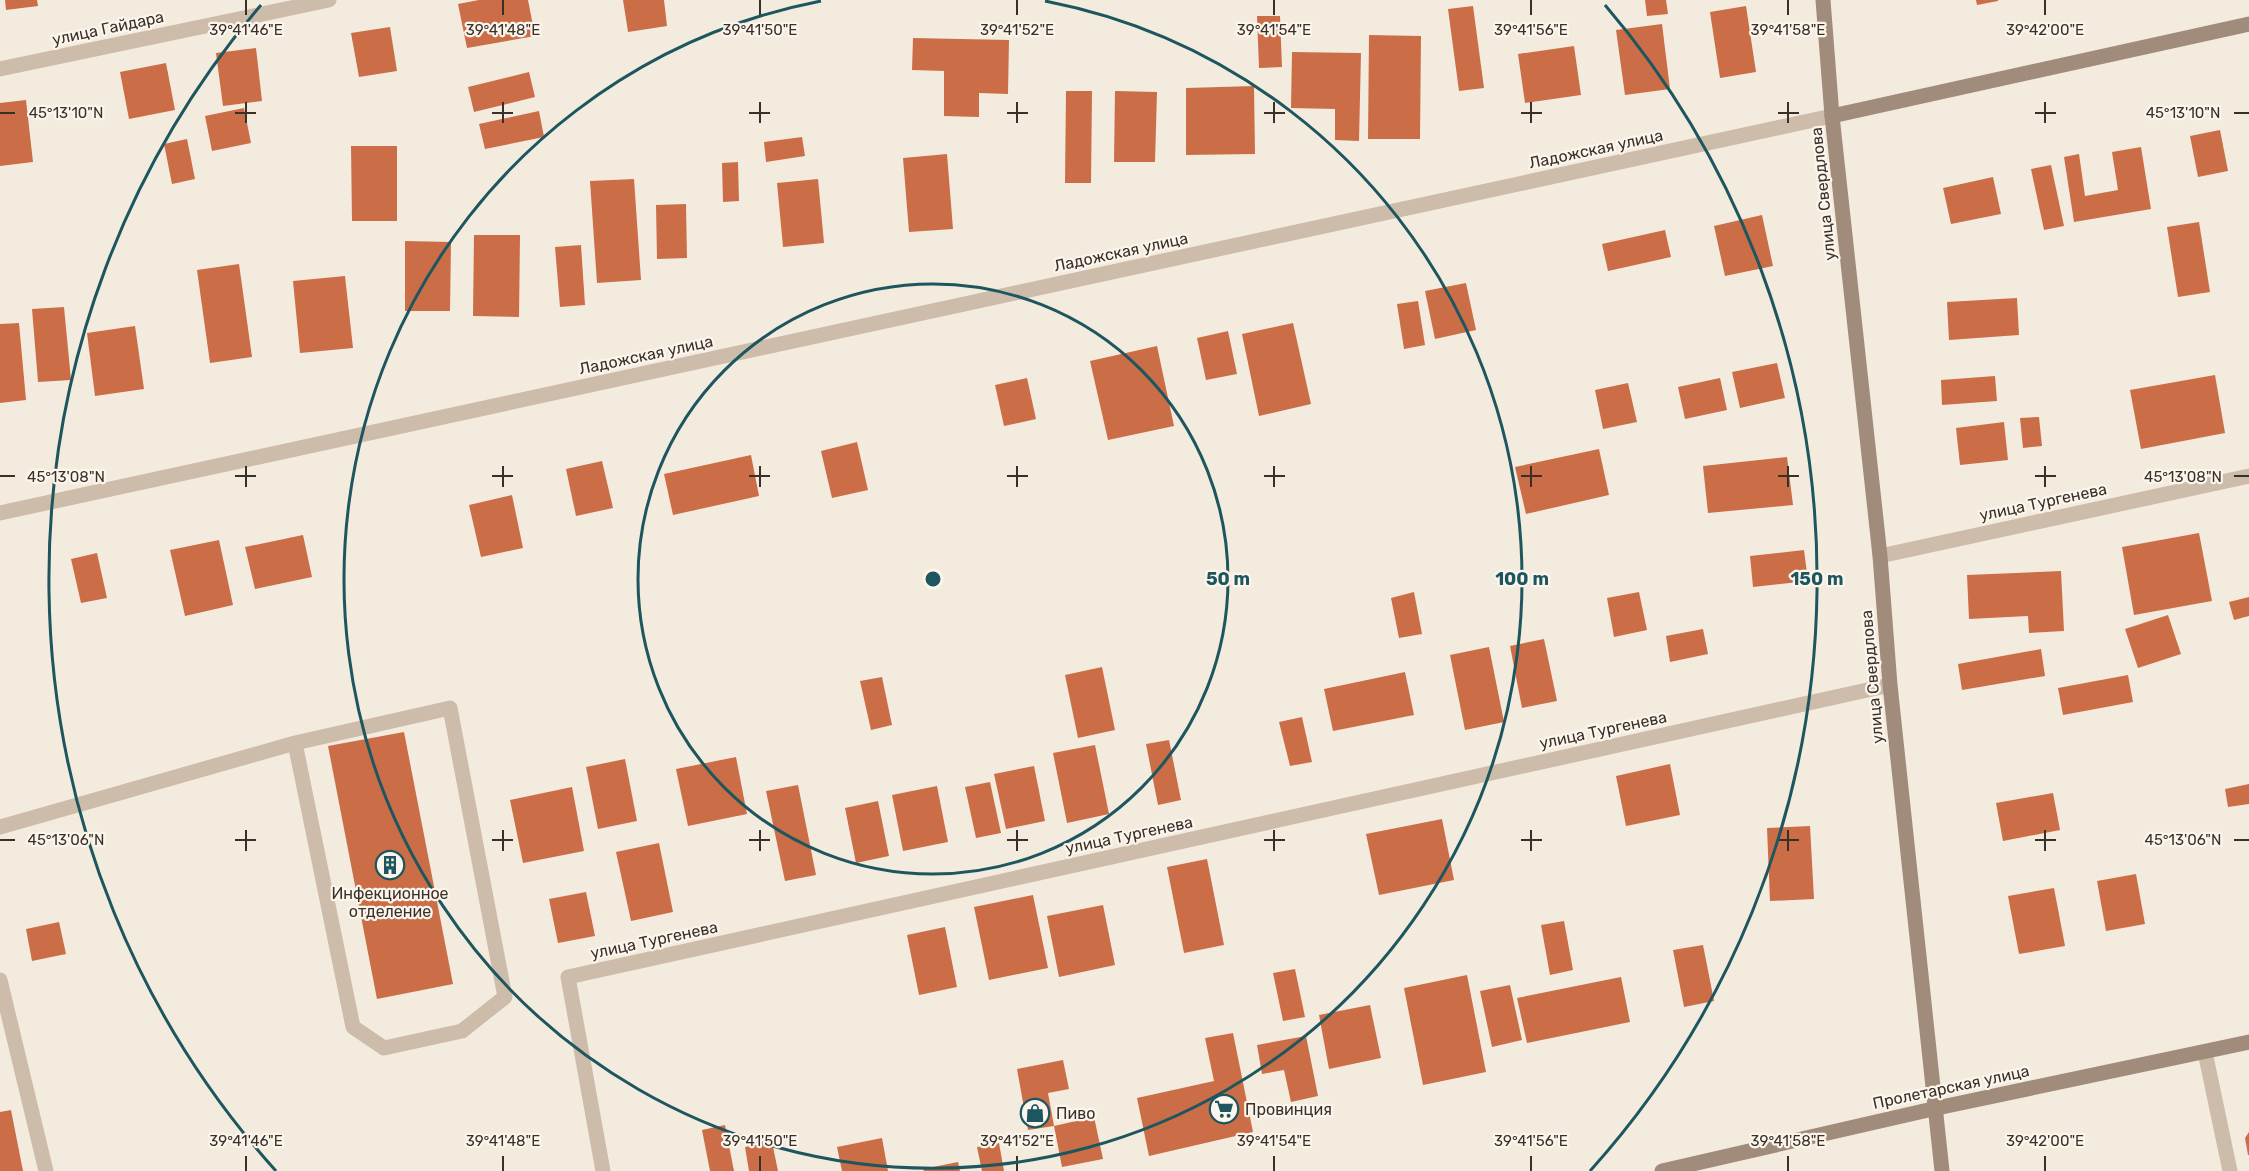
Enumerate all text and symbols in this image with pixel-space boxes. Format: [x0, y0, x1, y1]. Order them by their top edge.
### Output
street label: улица Гайдара [50, 7, 166, 49]
text: 39°41'46"E [209, 21, 283, 39]
text: 39°41'48"E [466, 21, 540, 39]
text: 39°41'50"E [723, 21, 797, 39]
text: 39°41'52"E [980, 21, 1054, 39]
text: 39°41'54"E [1237, 21, 1311, 39]
text: 39°41'56"E [1494, 21, 1568, 39]
text: 39°41'58"E [1751, 21, 1825, 39]
text: 39°42'00"E [2006, 21, 2084, 39]
text: 45°13'10"N [29, 104, 103, 122]
text: 45°13'10"N [2146, 104, 2220, 122]
street label: Ладожская улица [1527, 126, 1665, 172]
street label: улица Свердлова [1807, 126, 1839, 262]
street label: Ладожская улица [1052, 229, 1190, 275]
street label: Ладожская улица [577, 332, 715, 378]
text: 45°13'08"N [27, 468, 105, 486]
text: 45°13'08"N [2144, 468, 2222, 486]
street label: улица Тургенева [1978, 479, 2108, 525]
text: 50 m [1206, 568, 1250, 590]
text: 100 m [1495, 568, 1549, 590]
text: 150 m [1790, 568, 1844, 590]
centre of rings [923, 569, 943, 589]
street label: улица Свердлова [1857, 609, 1887, 745]
street label: улица Тургенева [1538, 707, 1668, 753]
street label: улица Тургенева [1064, 812, 1194, 858]
text: 45°13'06"N [28, 831, 104, 849]
text: 45°13'06"N [2145, 831, 2221, 849]
building icon: Инфекционное отделение [374, 849, 406, 881]
place label: Инфекционное отделение [331, 884, 449, 921]
street label: улица Тургенева [589, 917, 719, 963]
street label: Пролетарская улица [1871, 1061, 2031, 1113]
supermarket icon: Провинция [1208, 1093, 1240, 1125]
shop icon: Пиво [1019, 1097, 1051, 1129]
place label: Провинция [1245, 1100, 1332, 1119]
place label: Пиво [1056, 1104, 1095, 1123]
text: 39°41'46"E [209, 1132, 283, 1150]
text: 39°41'48"E [466, 1132, 540, 1150]
text: 39°41'50"E [723, 1132, 797, 1150]
text: 39°41'52"E [980, 1132, 1054, 1150]
text: 39°41'54"E [1237, 1132, 1311, 1150]
text: 39°41'56"E [1494, 1132, 1568, 1150]
text: 39°41'58"E [1751, 1132, 1825, 1150]
text: 39°42'00"E [2006, 1132, 2084, 1150]

